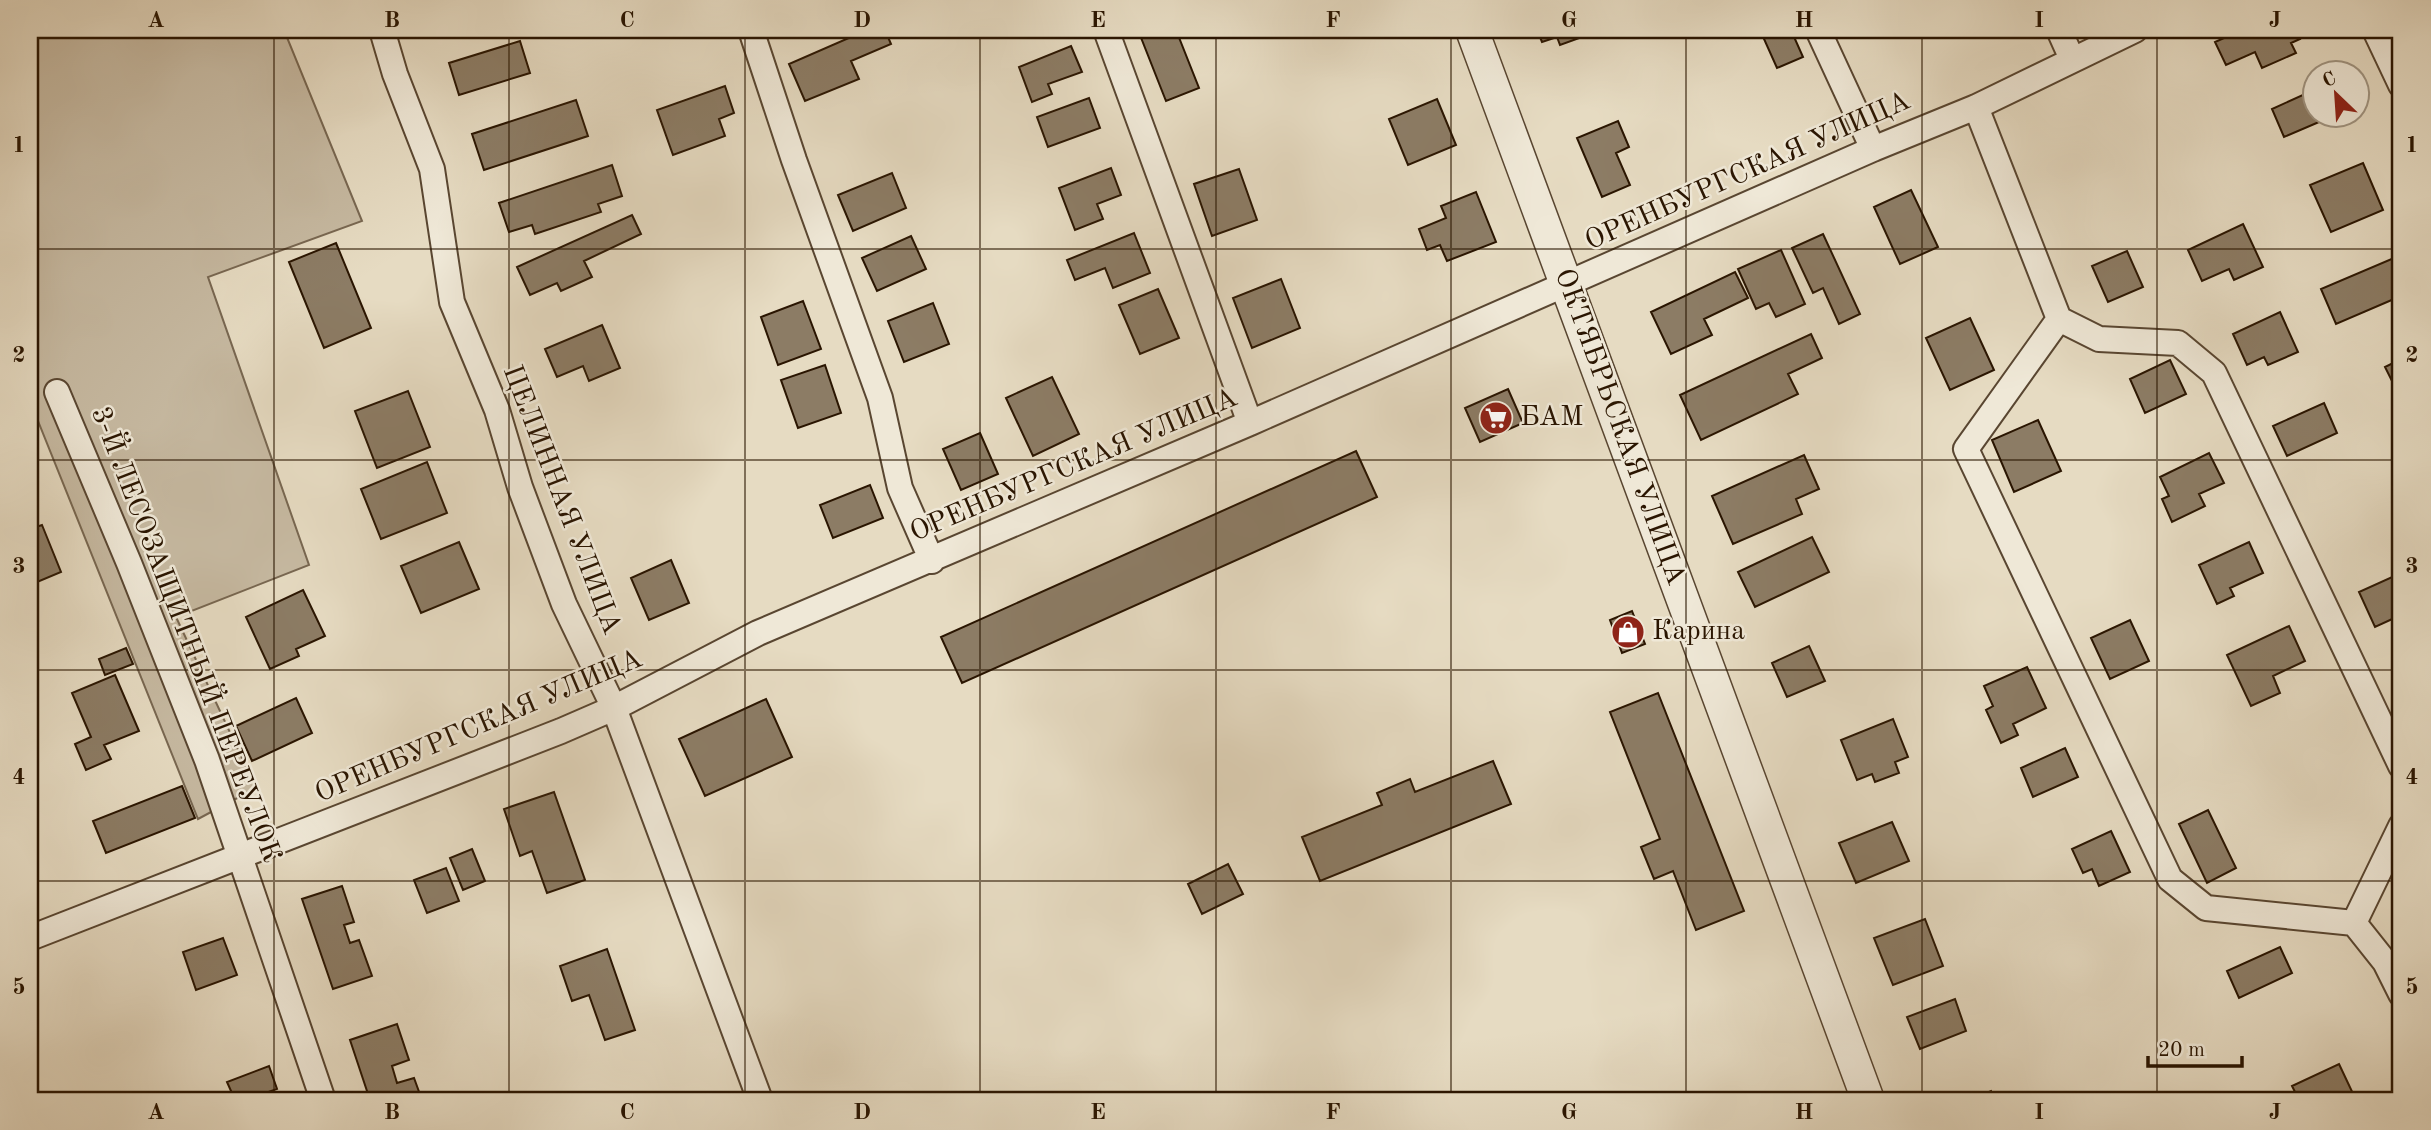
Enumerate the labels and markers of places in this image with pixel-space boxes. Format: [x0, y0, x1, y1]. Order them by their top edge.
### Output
supermarket icon: БАМ [1477, 399, 1515, 437]
place label: БАМ [1520, 404, 1584, 432]
shop icon: Карина [1609, 613, 1647, 651]
place label: Карина [1652, 618, 1745, 646]

